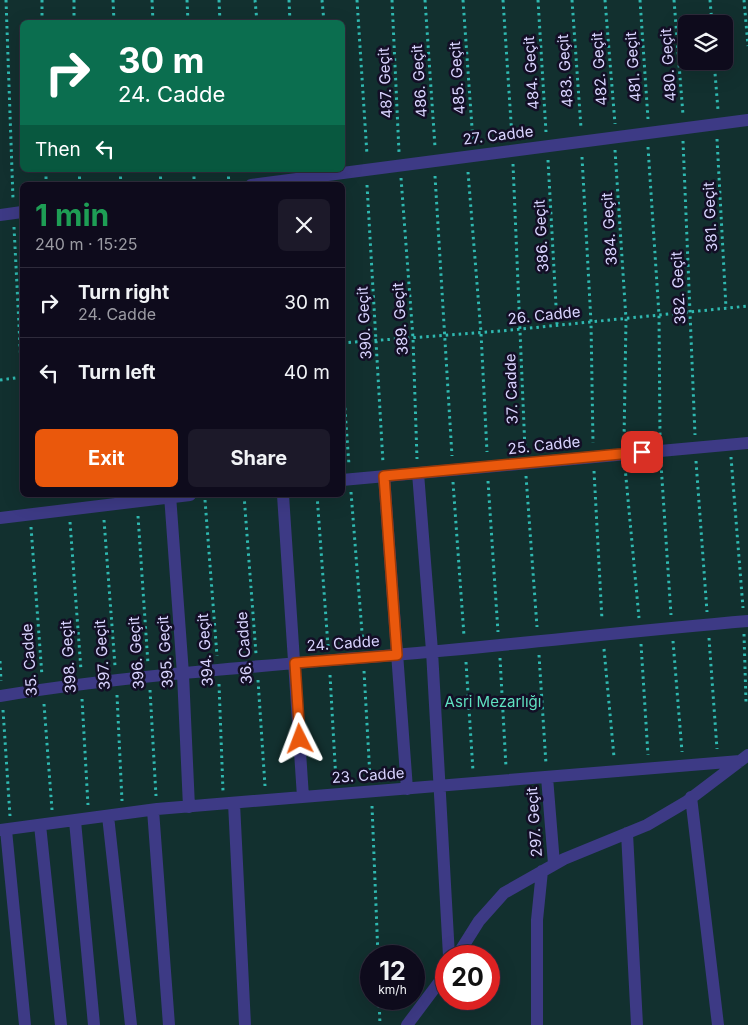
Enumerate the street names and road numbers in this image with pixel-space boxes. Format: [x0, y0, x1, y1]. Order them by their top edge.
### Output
street label: 480. Geçit [656, 28, 680, 102]
street label: 482. Geçit [587, 31, 611, 106]
street label: 481. Geçit [621, 31, 645, 103]
street label: 483. Geçit [553, 34, 577, 108]
street label: 484. Geçit [519, 35, 543, 110]
street label: 485. Geçit [445, 41, 469, 115]
street label: 486. Geçit [407, 44, 431, 118]
street label: 487. Geçit [374, 47, 396, 119]
street label: 27. Cadde [462, 121, 534, 149]
street label: 381. Geçit [699, 181, 721, 253]
street label: 384. Geçit [597, 192, 621, 266]
street label: 386. Geçit [530, 199, 552, 273]
street label: 382. Geçit [667, 251, 689, 325]
street label: 389. Geçit [388, 282, 412, 356]
street label: 390. Geçit [353, 286, 375, 360]
street label: 26. Cadde [507, 302, 581, 328]
street label: 37. Cadde [500, 353, 522, 425]
street label: 25. Cadde [507, 432, 581, 458]
street label: 36. Cadde [232, 611, 256, 685]
street label: 394. Geçit [193, 613, 217, 687]
street label: 395. Geçit [153, 615, 177, 689]
street label: 396. Geçit [124, 616, 148, 690]
street label: 397. Geçit [90, 619, 114, 691]
street label: 398. Geçit [56, 620, 80, 694]
street label: 35. Cadde [17, 623, 41, 697]
street label: 24. Cadde [306, 631, 380, 655]
street label: 23. Cadde [331, 763, 405, 787]
street label: 297. Geçit [522, 786, 546, 858]

